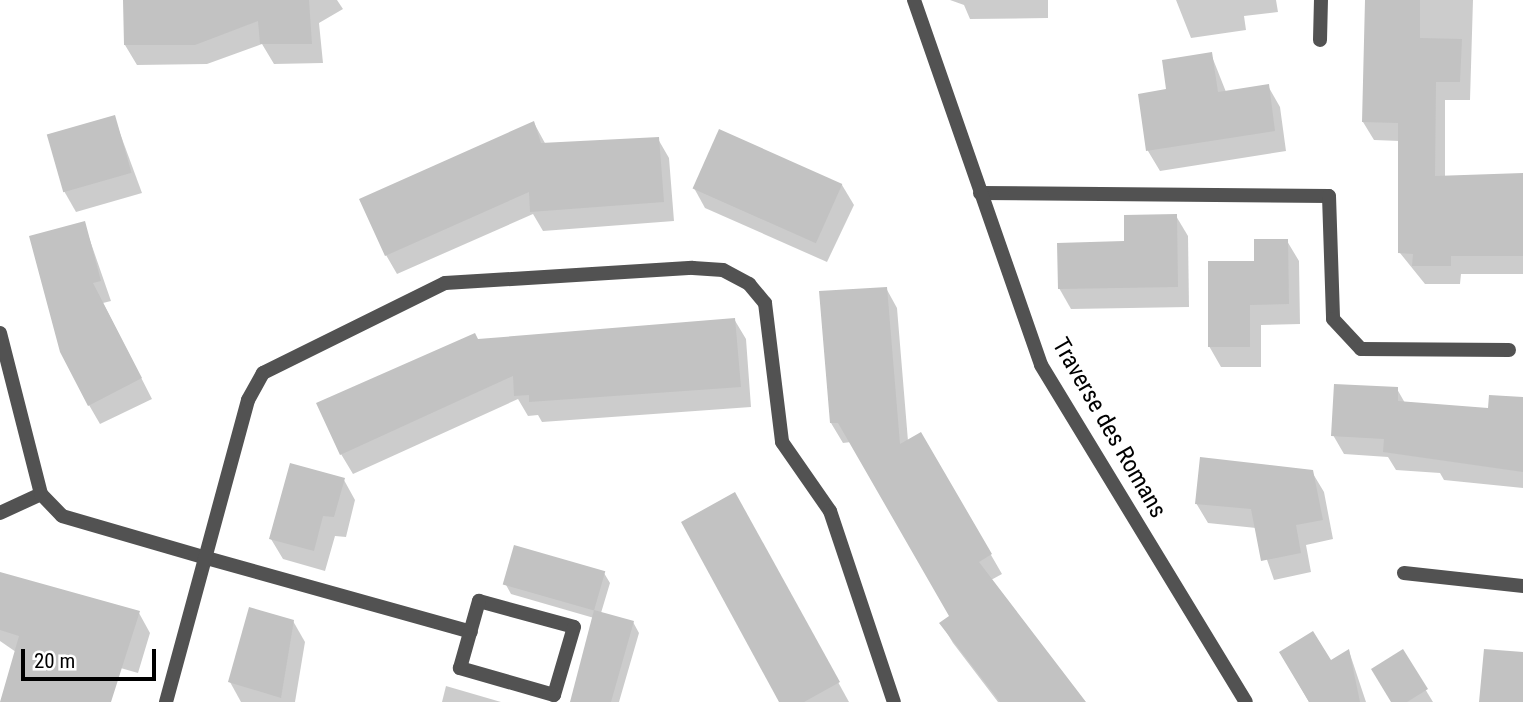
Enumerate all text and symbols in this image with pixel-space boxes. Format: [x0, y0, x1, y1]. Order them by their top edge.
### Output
street label: Traverse des Romans [1046, 333, 1172, 523]
scale bar [24, 636, 159, 680]
text: 20 m [34, 649, 75, 673]

